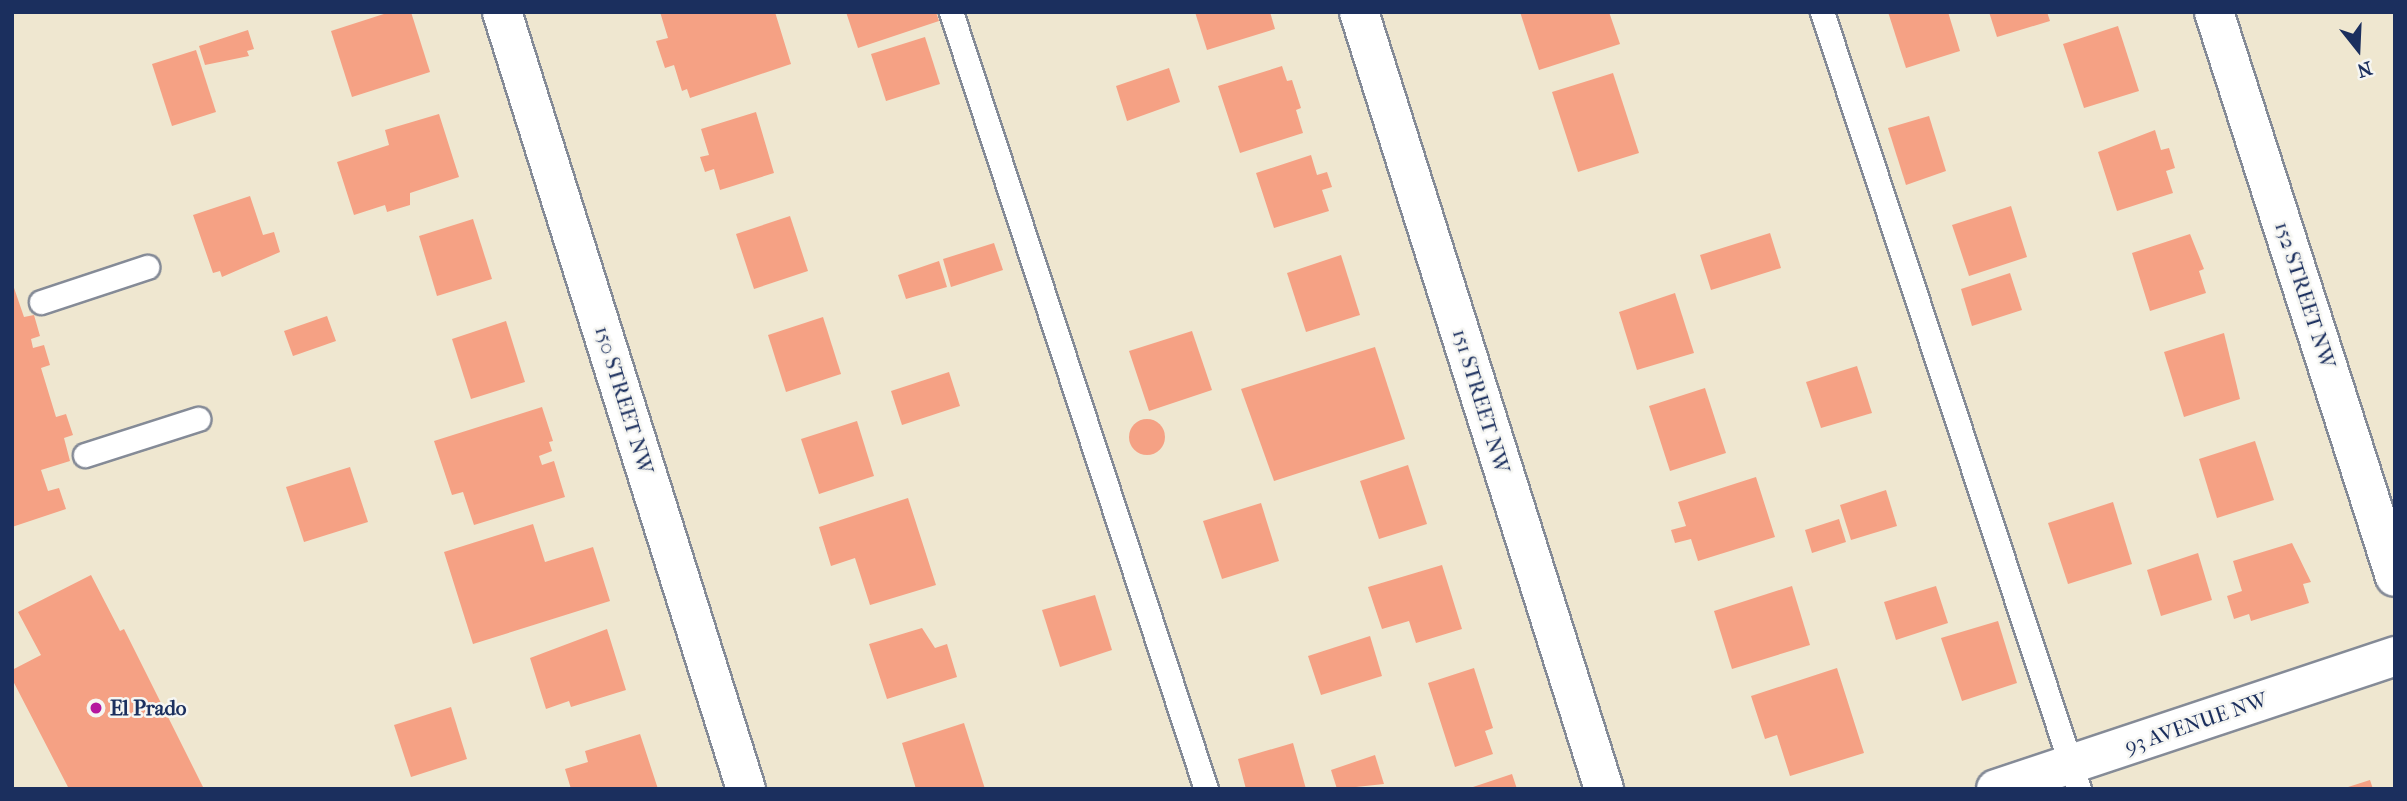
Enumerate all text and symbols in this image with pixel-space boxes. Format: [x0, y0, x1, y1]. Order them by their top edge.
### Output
north arrow [2323, 14, 2393, 84]
text: N [2354, 56, 2375, 82]
street label: 152 STREET NW [2269, 218, 2341, 372]
street label: 150 STREET NW [590, 323, 658, 477]
street label: 151 STREET NW [1447, 326, 1515, 476]
street label: 93 AVENUE NW [2121, 687, 2271, 759]
place label: El Prado [110, 695, 187, 721]
marker: El Prado [88, 700, 104, 716]

